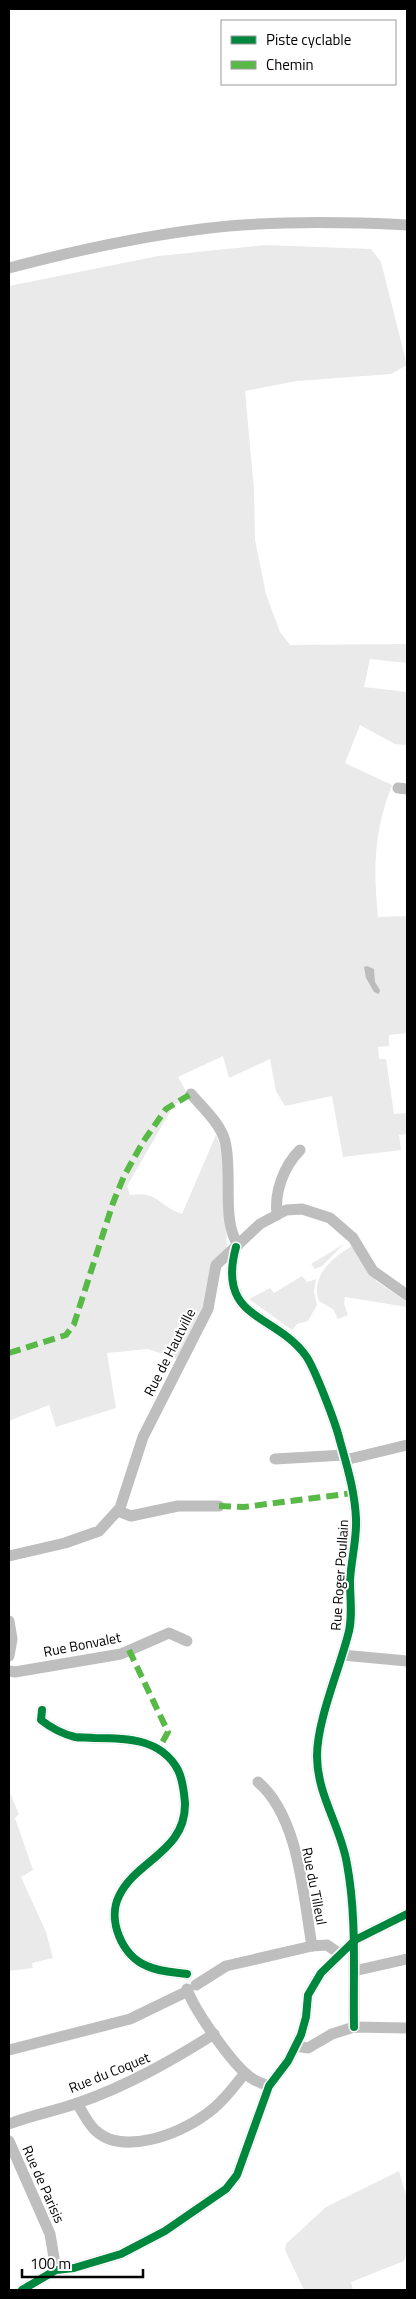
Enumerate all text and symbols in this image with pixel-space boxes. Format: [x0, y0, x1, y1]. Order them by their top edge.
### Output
legend [221, 20, 396, 85]
text: Piste cyclable [266, 28, 351, 51]
text: Chemin [266, 53, 314, 76]
street label: Rue de Hautville [138, 1305, 200, 1399]
street label: Rue Roger Poullain [325, 1519, 353, 1631]
street label: Rue Bonvalet [41, 1626, 123, 1662]
street label: Rue du Tilleul [297, 1845, 333, 1927]
street label: Rue du Coquet [65, 2046, 153, 2098]
street label: Rue de Parisis [18, 2142, 70, 2226]
scale bar [22, 2246, 144, 2278]
text: 100 m [30, 2252, 71, 2275]

